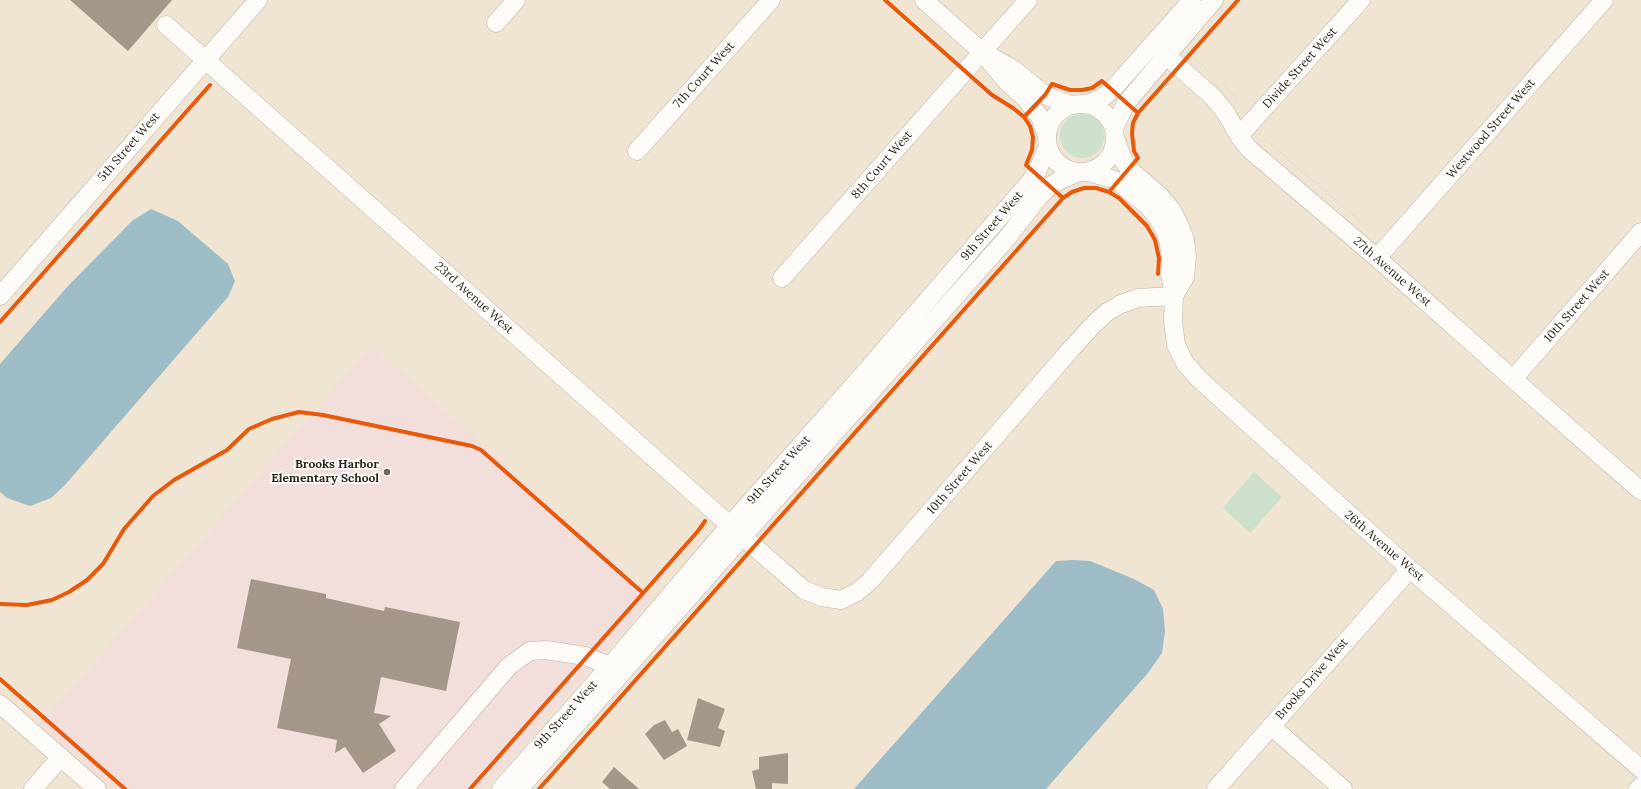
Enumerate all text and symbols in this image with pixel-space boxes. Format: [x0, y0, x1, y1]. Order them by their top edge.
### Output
street label: Divide Street West [1260, 25, 1340, 111]
street label: 7th Court West [670, 39, 738, 111]
street label: Westwood Street West [1444, 76, 1538, 182]
street label: 5th Street West [95, 109, 163, 185]
street label: 8th Court West [848, 128, 916, 202]
street label: 9th Street West [958, 188, 1026, 264]
street label: 27th Avenue West [1350, 234, 1434, 310]
street label: 23rd Avenue West [432, 259, 516, 337]
street label: 10th Street West [1541, 266, 1613, 346]
street label: 9th Street West [744, 433, 814, 507]
street label: 10th Street West [924, 438, 996, 518]
place label: Brooks Harbor Elementary School [271, 458, 379, 486]
marker: Brooks Harbor Elementary School [382, 467, 392, 477]
street label: 26th Avenue West [1341, 508, 1427, 584]
street label: Brooks Drive West [1273, 635, 1351, 723]
street label: 9th Street West [531, 678, 601, 752]

